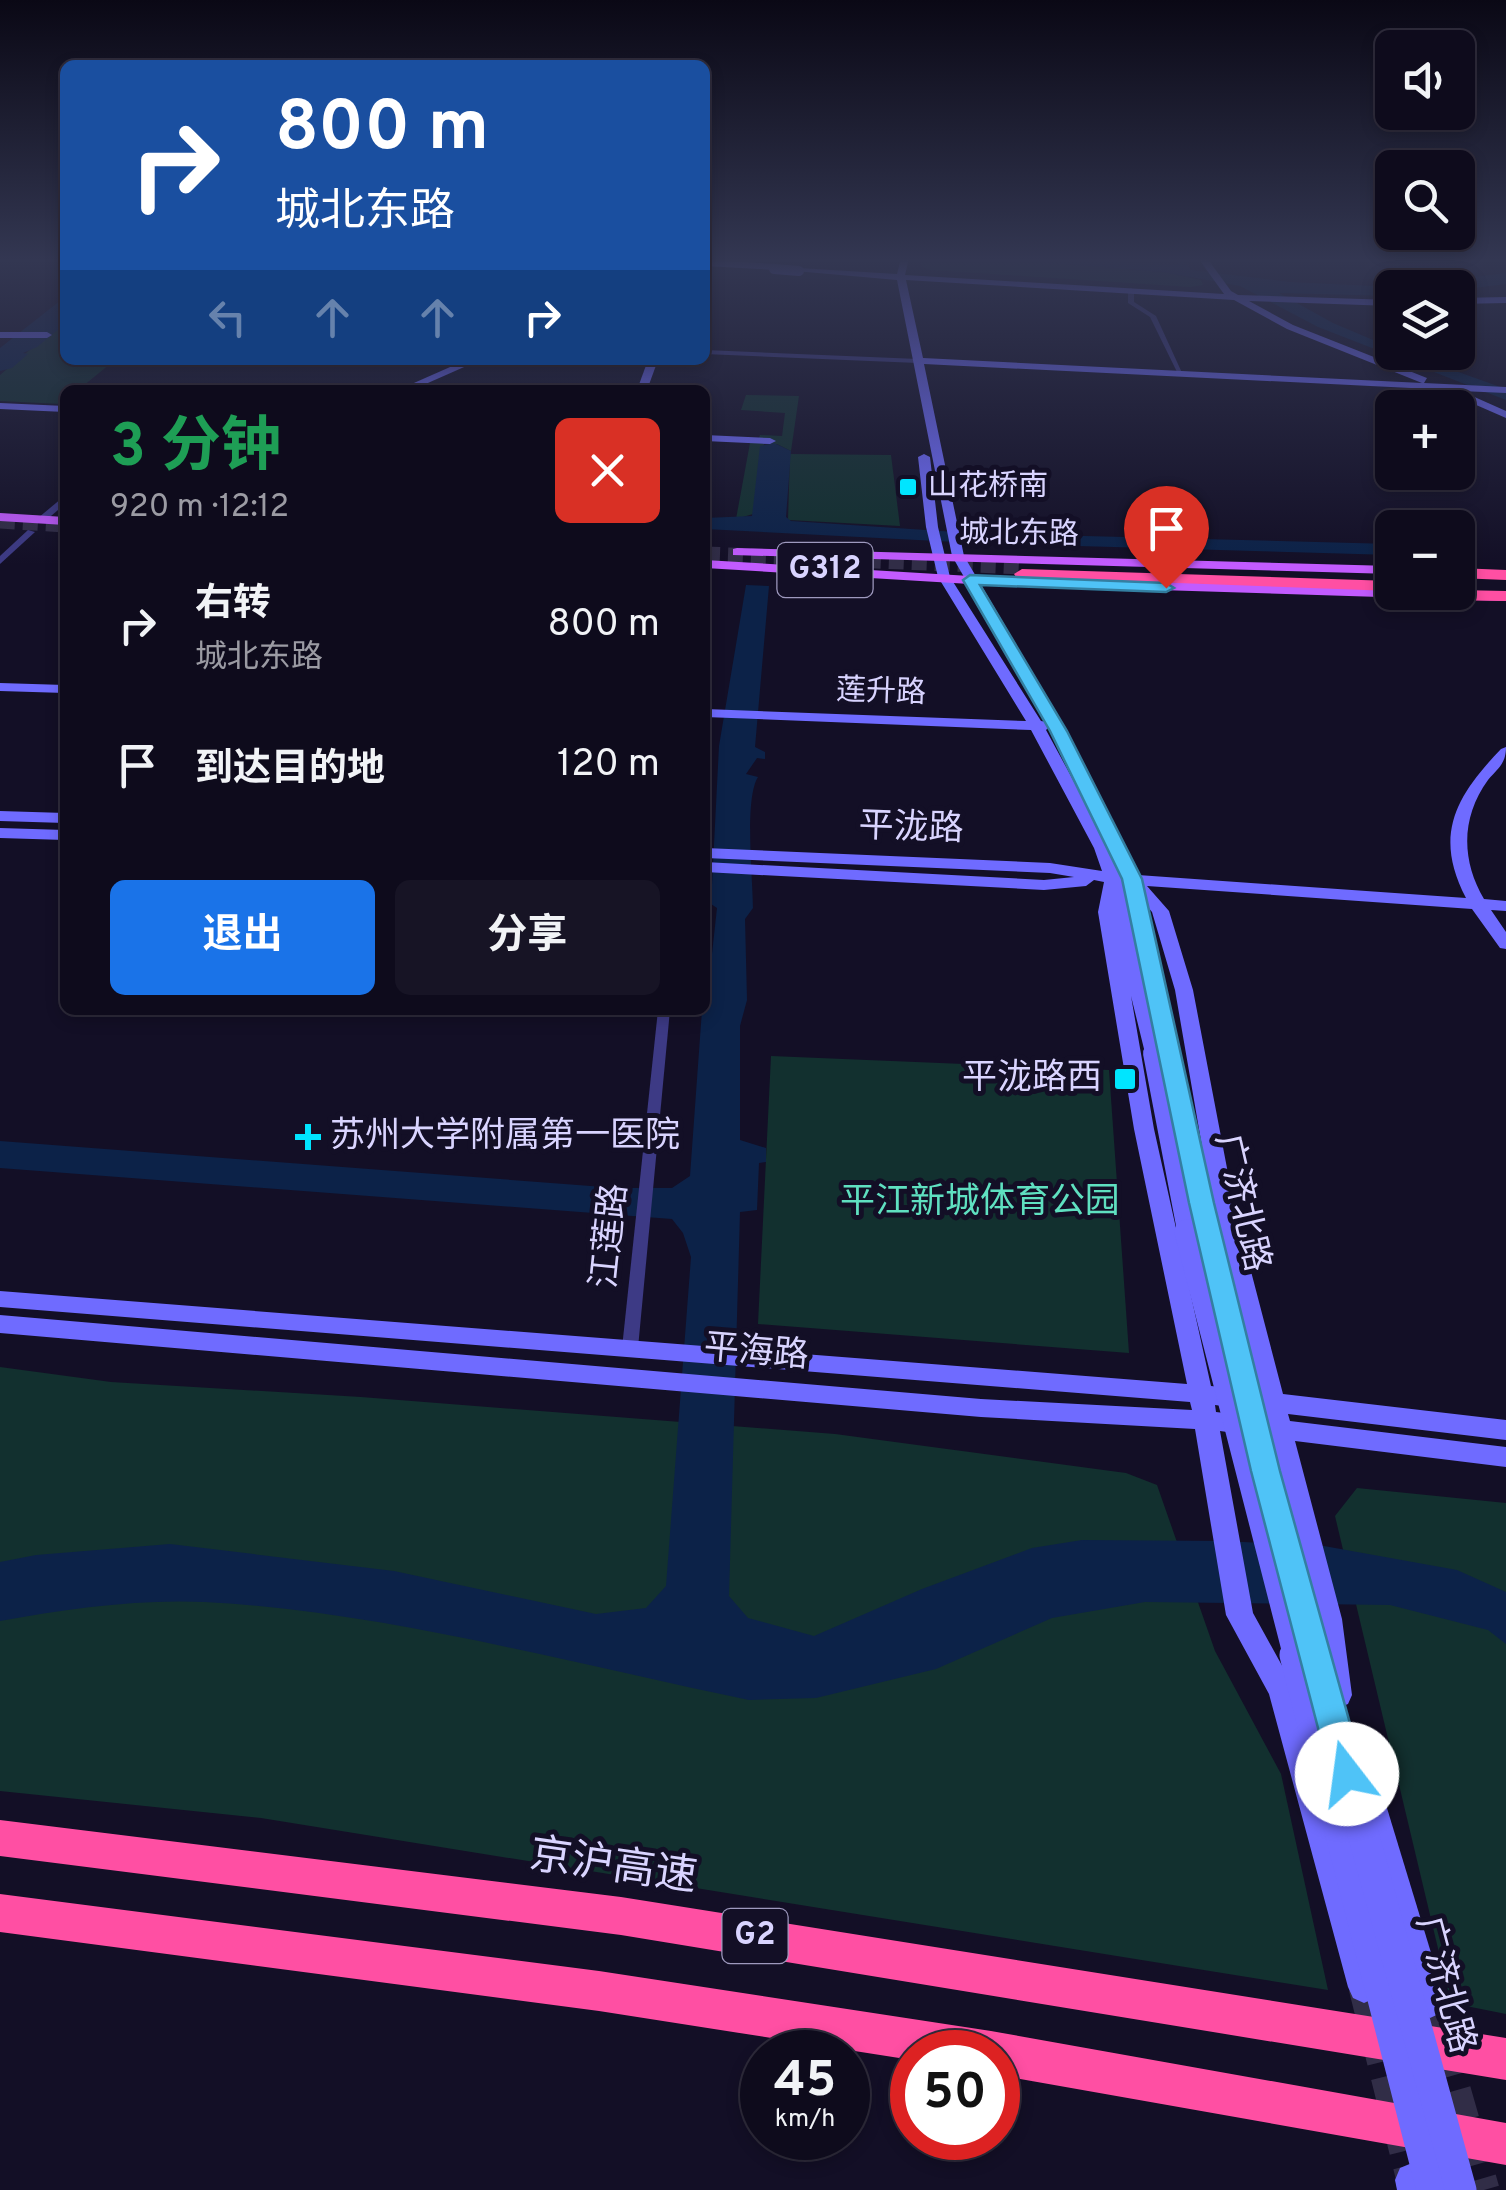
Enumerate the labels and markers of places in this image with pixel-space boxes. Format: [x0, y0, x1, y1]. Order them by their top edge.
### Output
place label: 山花桥南 [928, 469, 1048, 506]
marker: 山花桥南 [897, 476, 919, 498]
pin [1124, 486, 1209, 589]
place label: 平泷路西 [962, 1057, 1102, 1101]
marker: 平泷路西 [1112, 1066, 1138, 1092]
place label: 苏州大学附属第一医院 [330, 1115, 680, 1159]
marker: 苏州大学附属第一医院 [295, 1124, 321, 1150]

